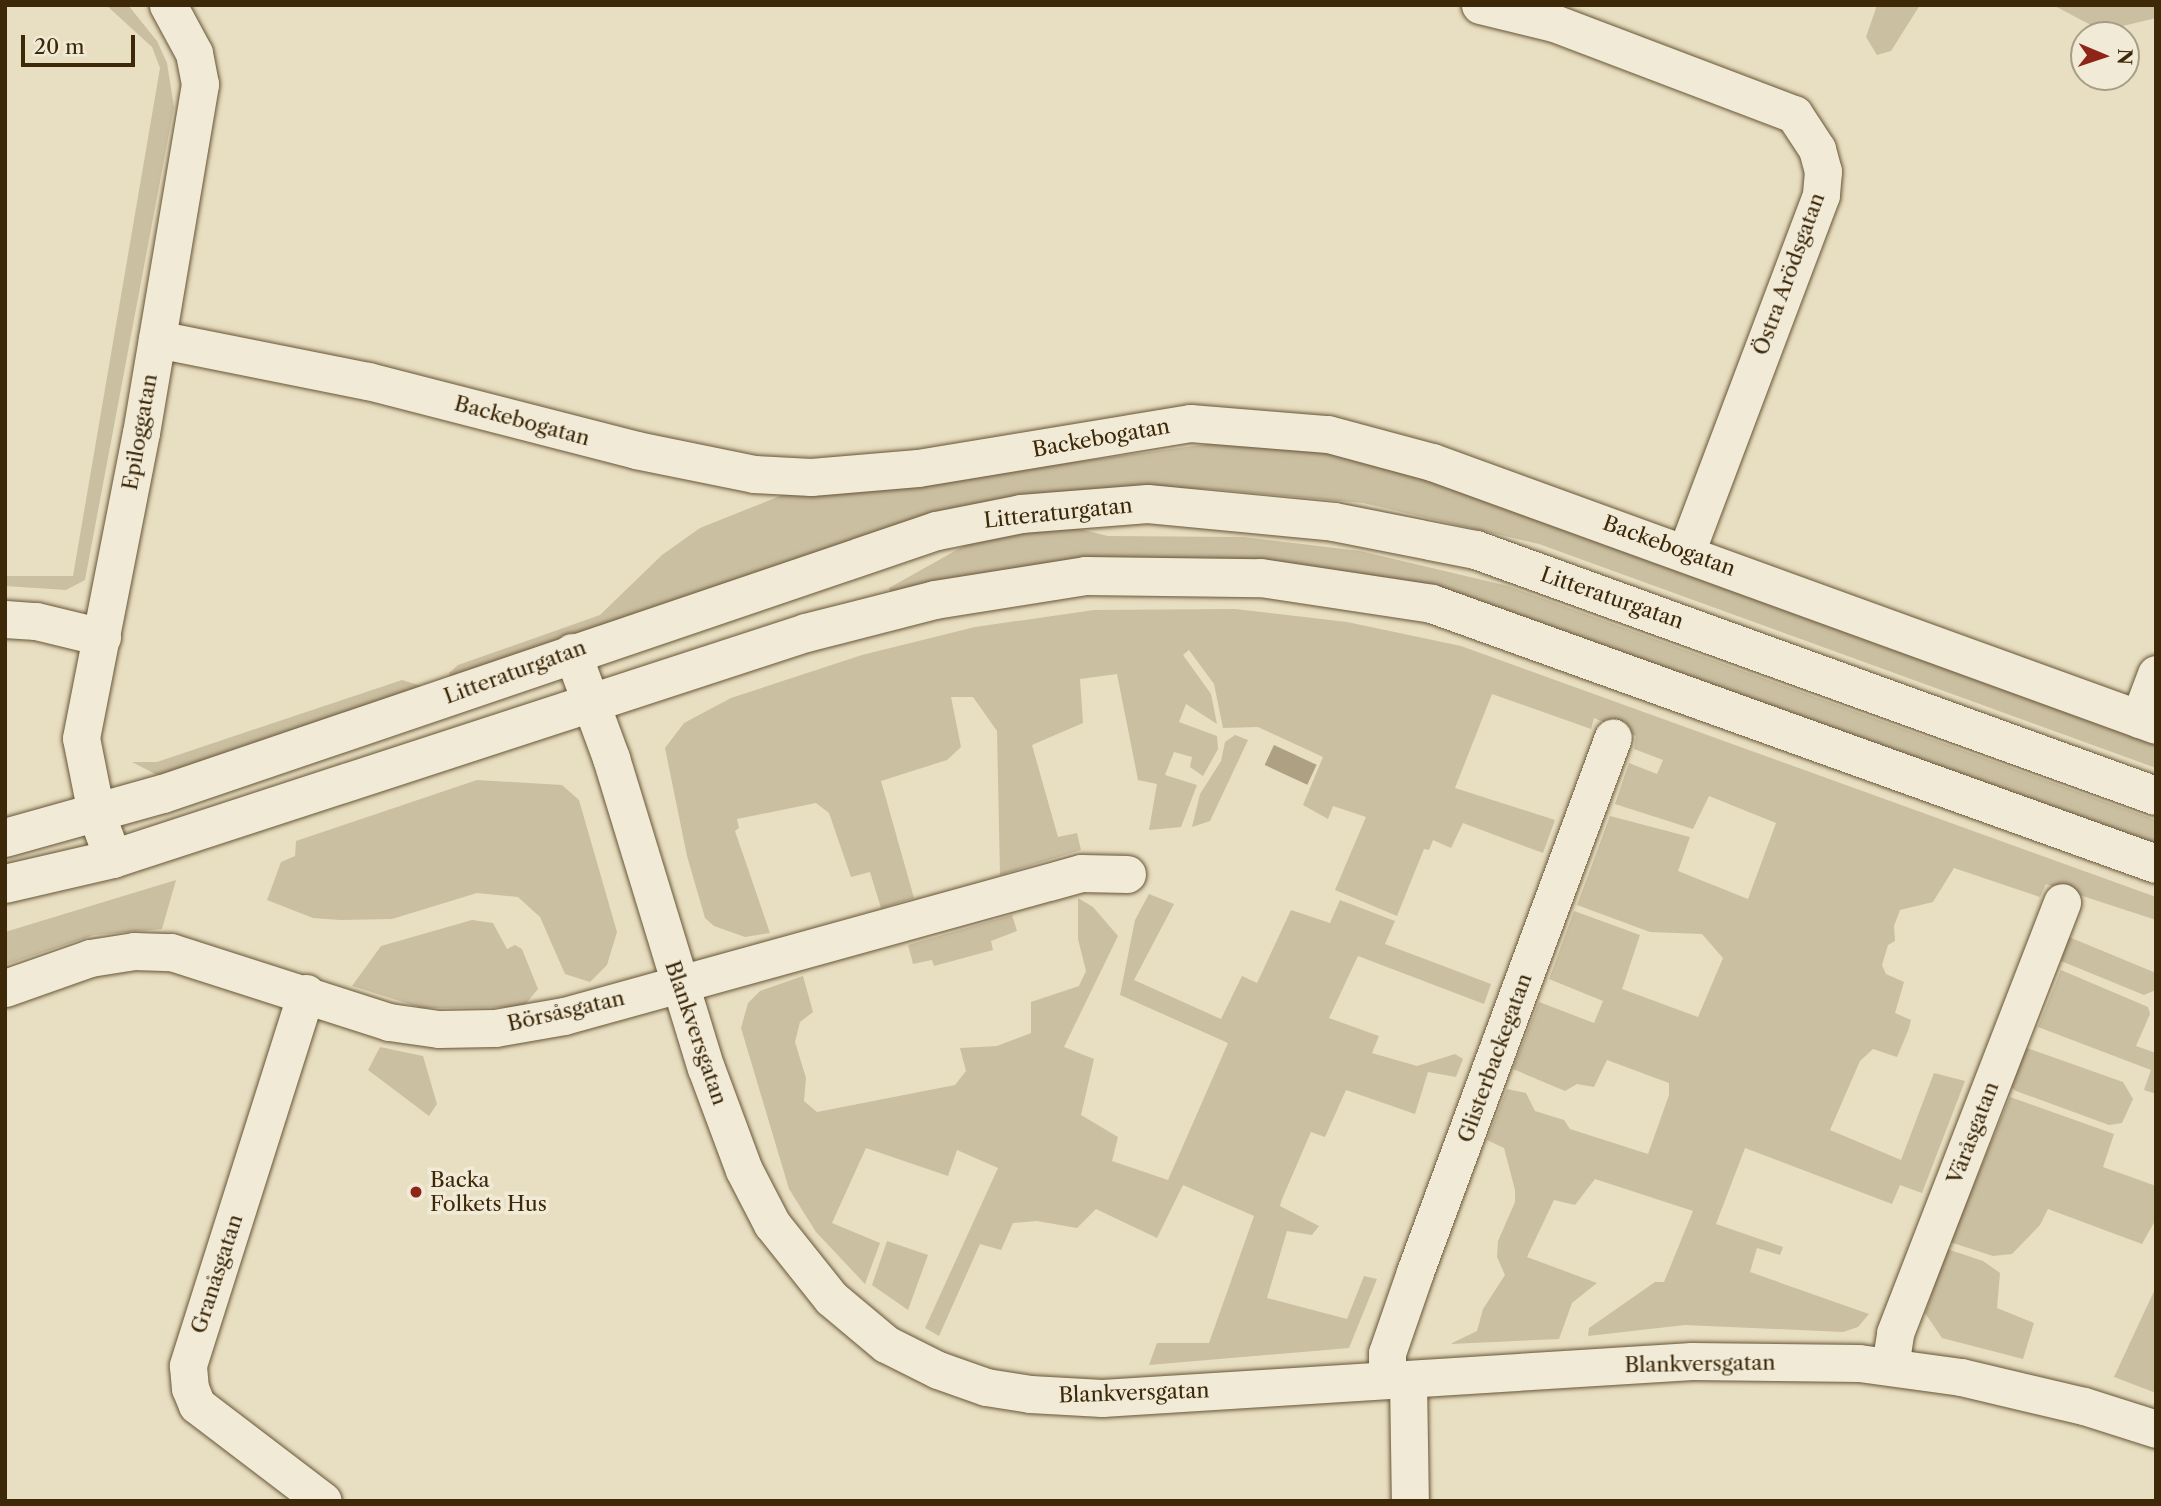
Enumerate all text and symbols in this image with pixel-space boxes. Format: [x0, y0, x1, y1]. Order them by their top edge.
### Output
scale bar [24, 21, 138, 65]
north arrow [2070, 21, 2140, 91]
text: 20 m [34, 34, 85, 59]
text: N [2113, 48, 2136, 65]
street label: Östra Arödsgatan [1748, 189, 1830, 359]
street label: Epiloggatan [117, 372, 163, 492]
street label: Backebogatan [452, 391, 592, 451]
street label: Backebogatan [1030, 414, 1172, 462]
street label: Litteraturgatan [982, 493, 1134, 533]
street label: Backebogatan [1599, 510, 1739, 582]
street label: Litteraturgatan [1537, 562, 1687, 634]
street label: Litteraturgatan [440, 635, 590, 709]
street label: Blankversgatan [660, 958, 732, 1108]
street label: Glisterbackegatan [1453, 970, 1537, 1146]
street label: Börsåsgatan [505, 985, 627, 1037]
street label: Väråsgatan [1942, 1078, 2004, 1188]
place label: Backa Folkets Hus [430, 1167, 547, 1217]
marker: Backa Folkets Hus [408, 1184, 424, 1200]
street label: Granåsgatan [186, 1211, 248, 1337]
street label: Blankversgatan [1624, 1350, 1776, 1378]
street label: Blankversgatan [1058, 1378, 1210, 1408]

